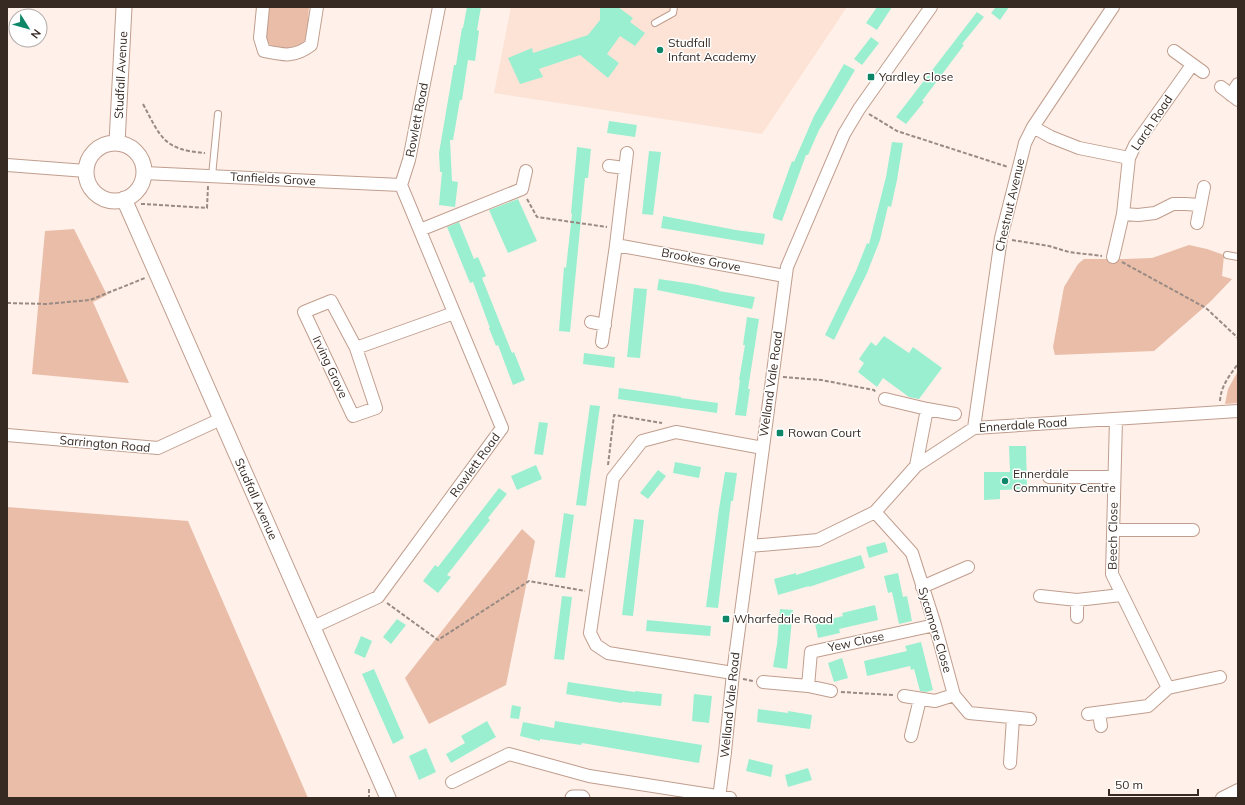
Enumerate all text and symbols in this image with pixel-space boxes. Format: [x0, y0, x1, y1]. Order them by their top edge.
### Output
north arrow [8, 8, 48, 48]
text: N [28, 26, 44, 42]
street label: Studfall Avenue [111, 31, 130, 119]
place label: Studfall Infant Academy [668, 35, 757, 64]
marker: Studfall Infant Academy [655, 45, 665, 55]
place label: Yardley Close [878, 69, 953, 84]
marker: Yardley Close [866, 72, 876, 82]
street label: Rowlett Road [402, 81, 431, 158]
street label: Larch Road [1128, 92, 1176, 153]
street label: Chestnut Avenue [992, 157, 1028, 253]
street label: Tanfields Grove [230, 169, 316, 188]
street label: Brookes Grove [660, 244, 742, 275]
street label: Welland Vale Road [756, 330, 785, 438]
street label: Irving Grove [309, 333, 351, 400]
street label: Ennerdale Road [978, 414, 1068, 435]
place label: Rowan Court [788, 425, 861, 440]
marker: Rowan Court [775, 428, 785, 438]
street label: Rowlett Road [446, 430, 503, 500]
street label: Sarrington Road [59, 432, 151, 455]
street label: Studfall Avenue [232, 456, 281, 542]
place label: Ennerdale Community Centre [1013, 466, 1116, 495]
marker: Ennerdale Community Centre [1000, 476, 1010, 486]
street label: Beech Close [1104, 502, 1121, 570]
street label: Sycamore Close [915, 585, 956, 674]
place label: Wharfedale Road [734, 611, 833, 626]
marker: Wharfedale Road [721, 614, 731, 624]
street label: Yew Close [826, 628, 885, 655]
street label: Welland Vale Road [716, 651, 743, 759]
scale bar [1109, 771, 1198, 797]
text: 50 m [1115, 777, 1143, 792]

